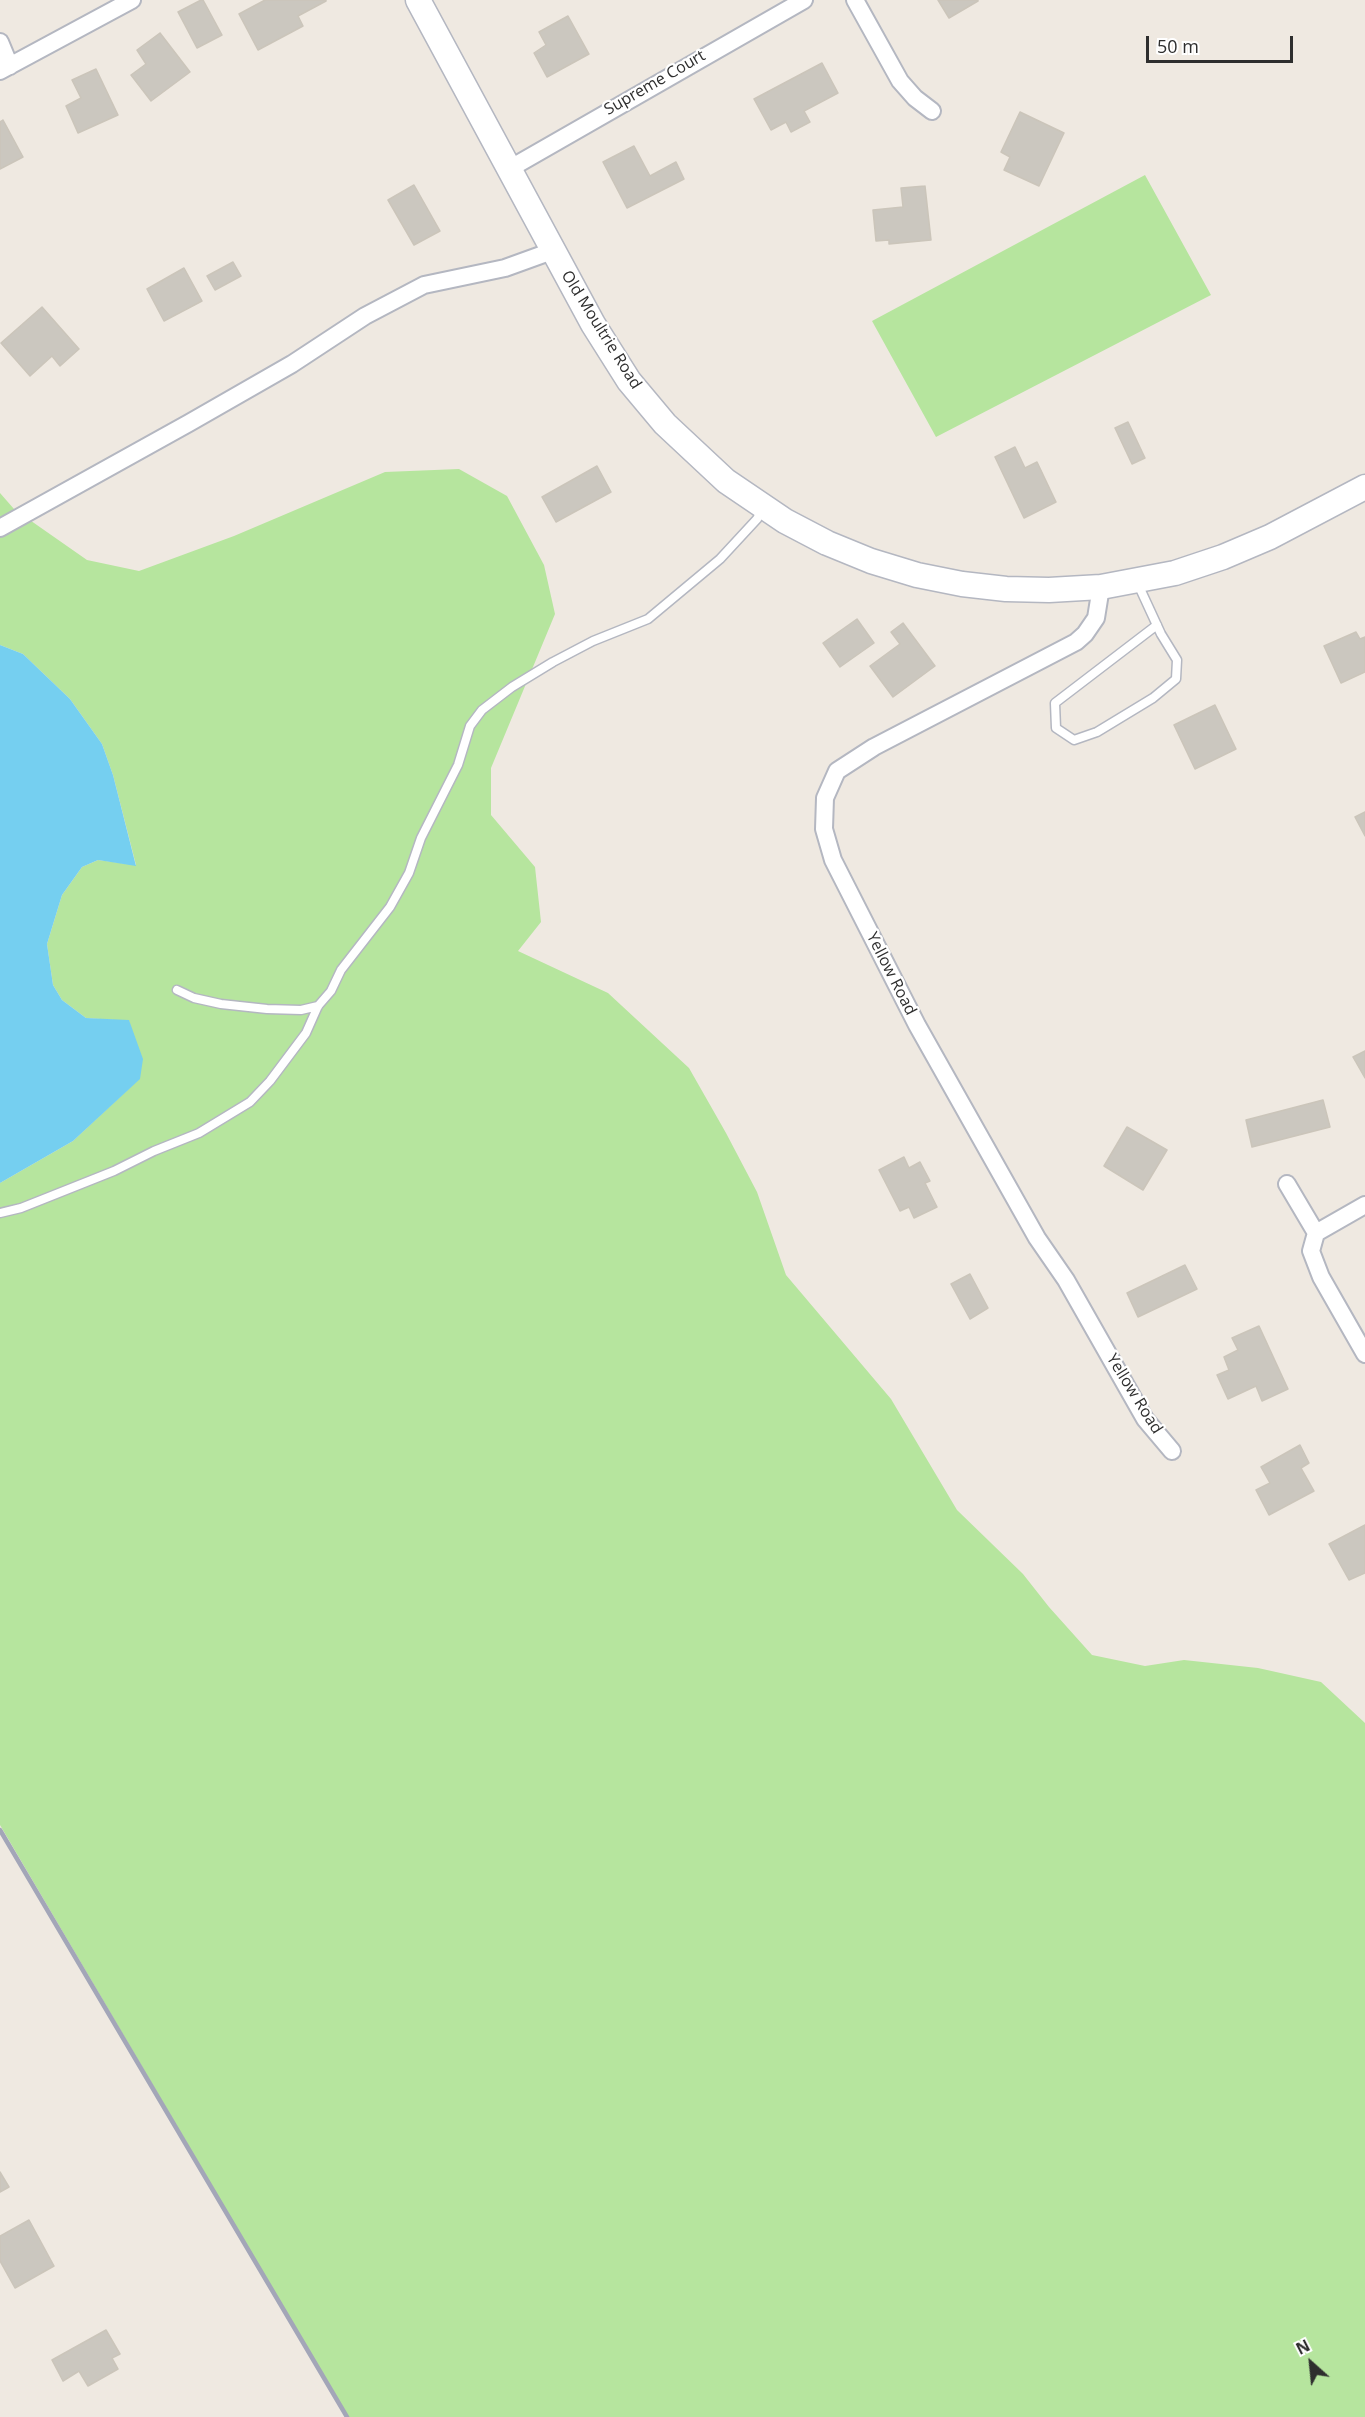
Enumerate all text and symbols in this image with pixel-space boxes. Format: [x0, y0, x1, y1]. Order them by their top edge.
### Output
scale bar [1149, 24, 1296, 62]
text: 50 m [1157, 34, 1199, 58]
street label: Supreme Court [601, 46, 709, 120]
street label: Old Moultrie Road [557, 267, 645, 393]
street label: Yellow Road [862, 929, 920, 1019]
street label: Yellow Road [1102, 1351, 1166, 1437]
north arrow [1281, 2333, 1341, 2393]
text: N [1292, 2334, 1314, 2360]

